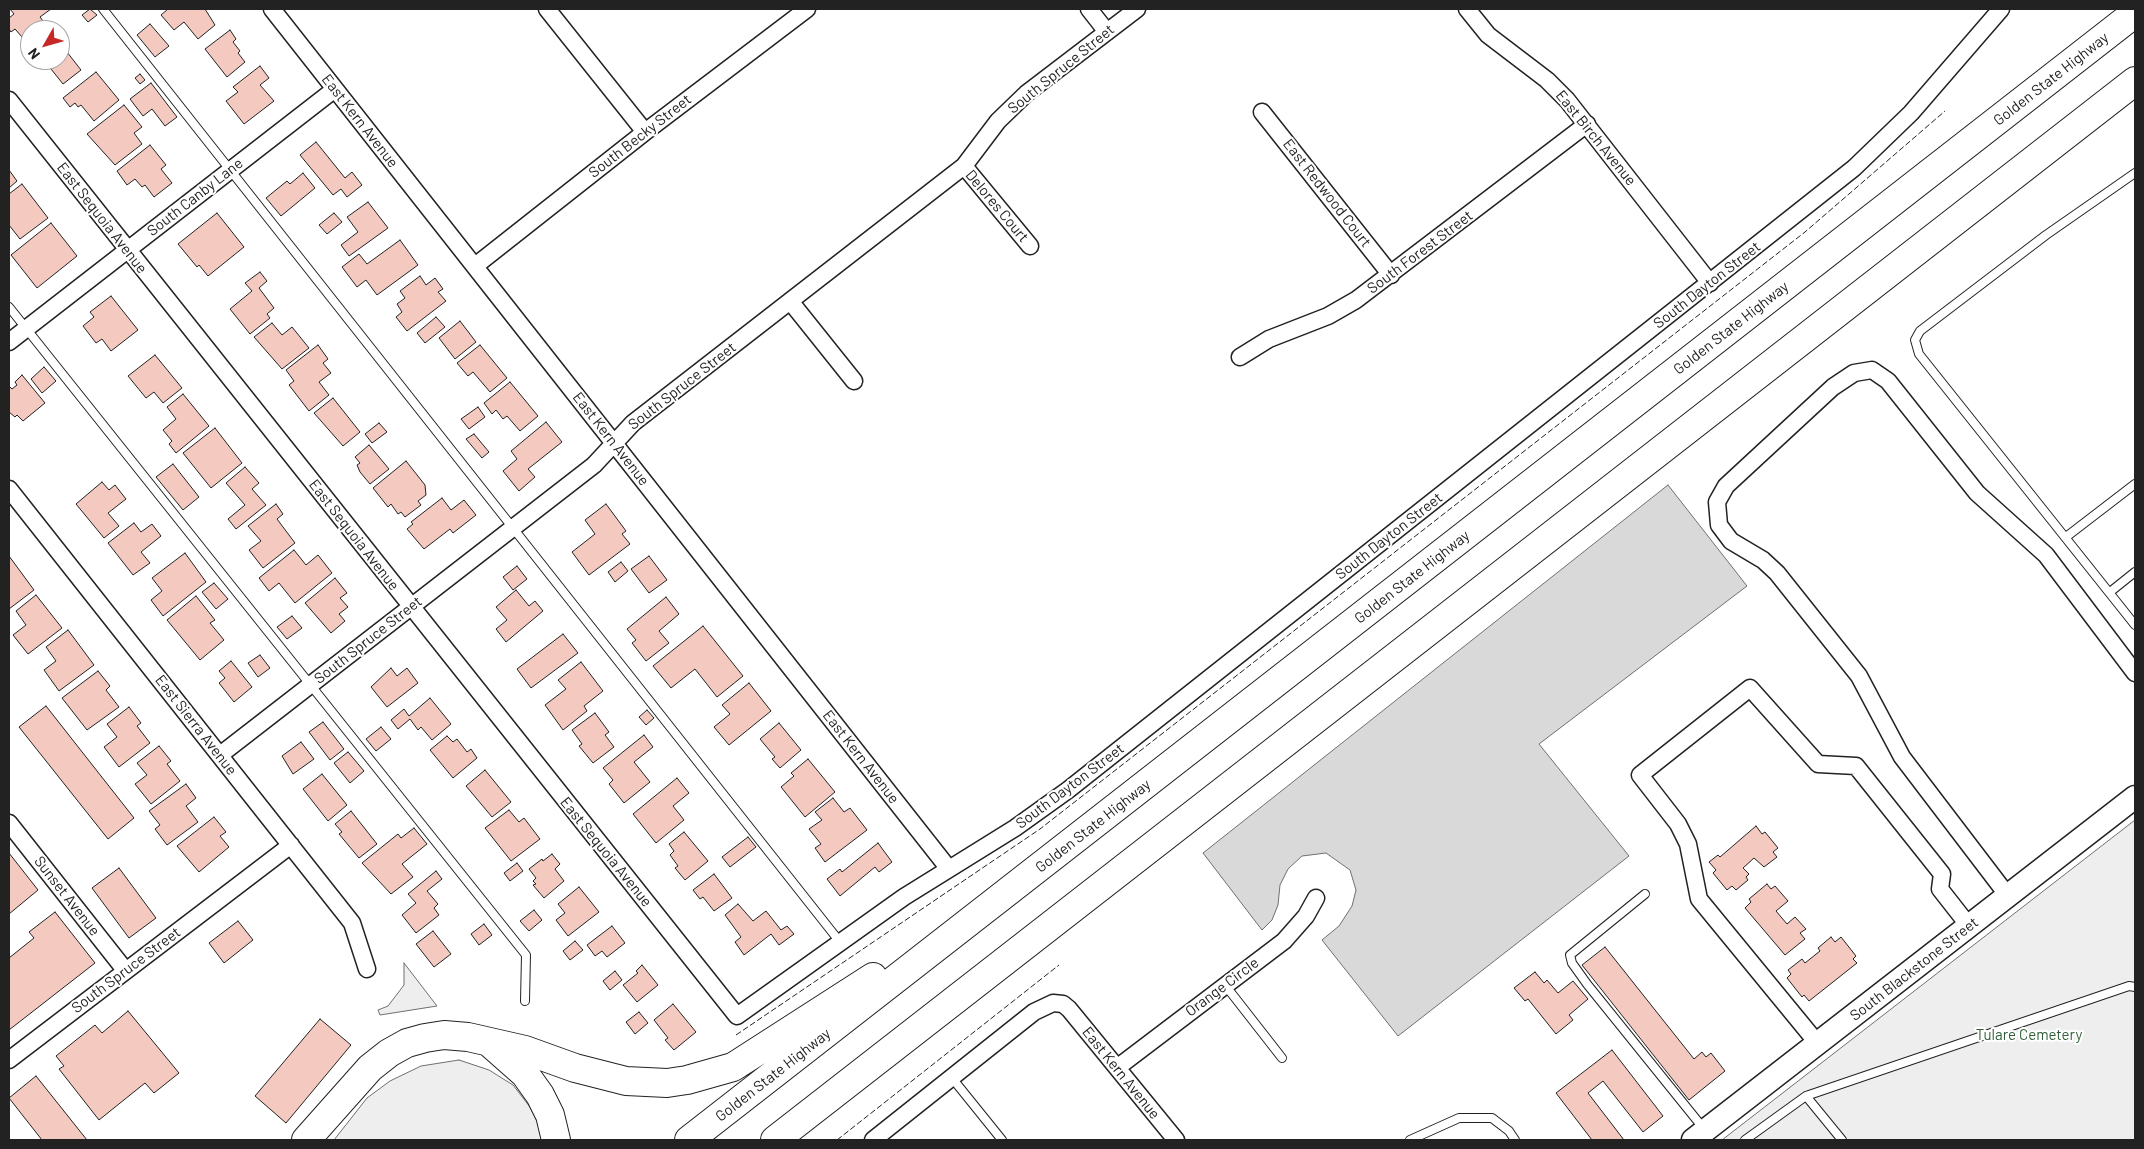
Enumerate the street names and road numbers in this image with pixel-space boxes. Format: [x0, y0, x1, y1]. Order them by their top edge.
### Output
street label: South Spruce Street [1004, 21, 1118, 117]
street label: Golden State Highway [1990, 29, 2112, 129]
street label: East Kern Avenue [318, 71, 402, 171]
street label: East Birch Avenue [1552, 87, 1640, 189]
street label: South Becky Street [585, 90, 695, 182]
street label: East Redwood Court [1279, 135, 1375, 251]
street label: South Canby Lane [144, 154, 246, 240]
street label: East Sequoia Avenue [53, 159, 151, 277]
street label: Delores Court [962, 166, 1032, 246]
street label: South Forest Street [1364, 206, 1476, 298]
street label: South Dayton Street [1650, 238, 1764, 332]
street label: Golden State Highway [1670, 278, 1792, 378]
street label: South Spruce Street [625, 338, 739, 434]
street label: East Kern Avenue [569, 389, 653, 489]
street label: East Sequoia Avenue [305, 476, 403, 594]
street label: South Dayton Street [1332, 489, 1446, 583]
street label: Golden State Highway [1351, 527, 1473, 627]
street label: South Spruce Street [311, 592, 425, 688]
street label: East Sierra Avenue [151, 671, 241, 779]
street label: East Kern Avenue [819, 707, 903, 807]
street label: South Dayton Street [1012, 740, 1128, 832]
street label: Golden State Highway [1032, 776, 1154, 876]
street label: East Sequoia Avenue [556, 794, 656, 910]
street label: Sunset Avenue [30, 853, 104, 939]
street label: South Blackstone Street [1846, 913, 1982, 1025]
street label: South Spruce Street [68, 923, 184, 1017]
street label: Orange Circle [1182, 954, 1262, 1020]
street label: East Kern Avenue [1078, 1023, 1164, 1123]
street label: Golden State Highway [712, 1025, 834, 1125]

